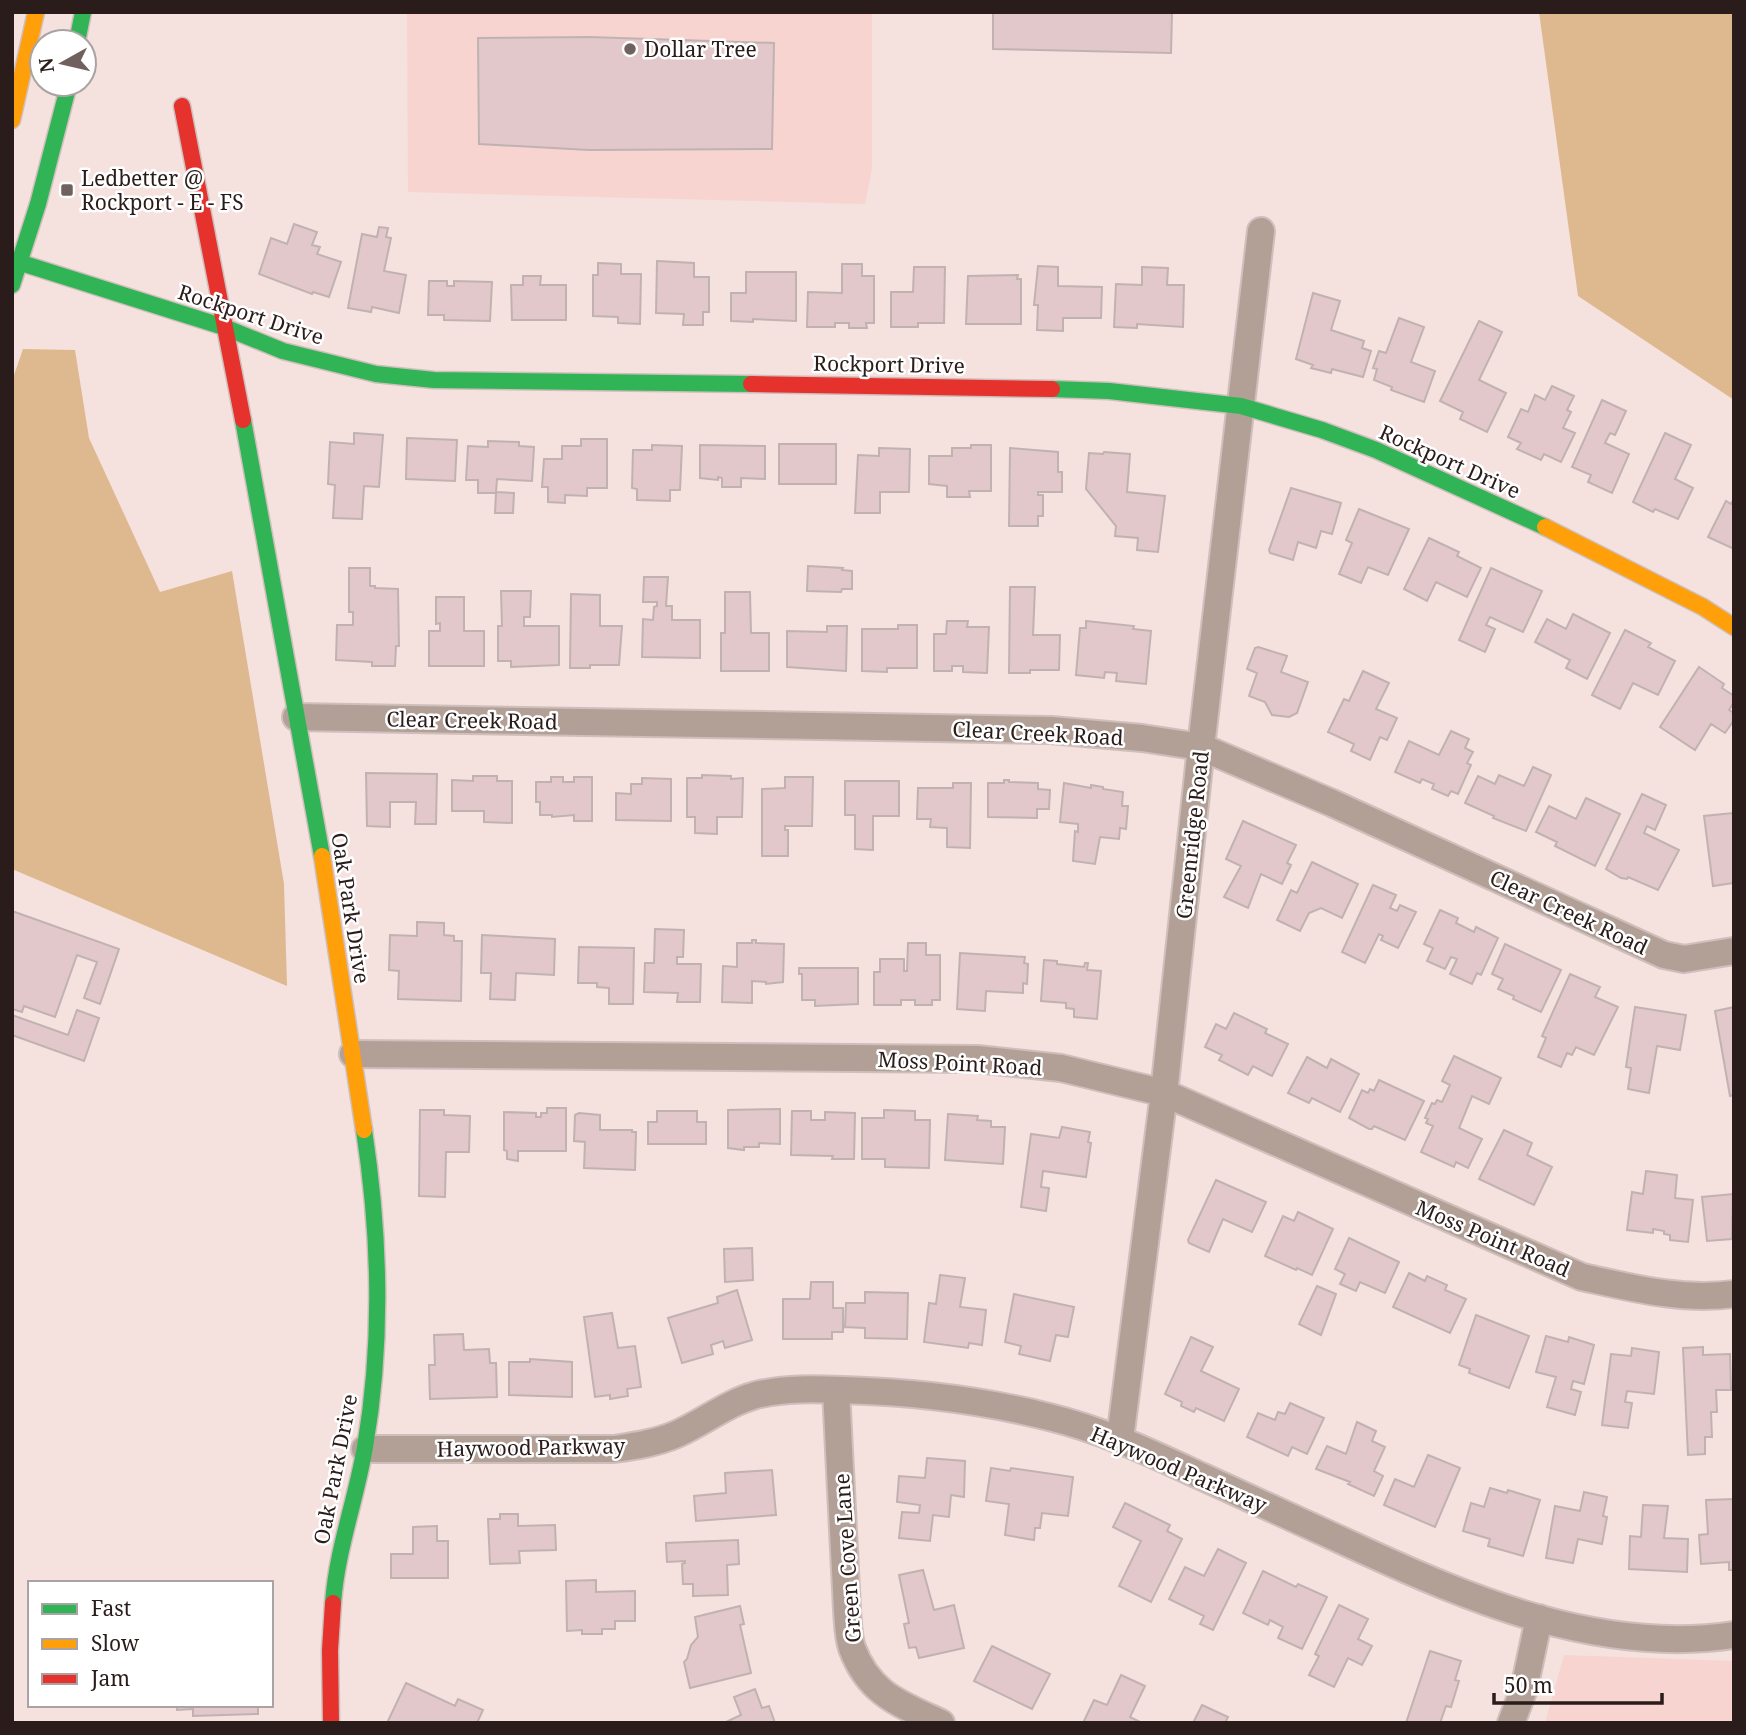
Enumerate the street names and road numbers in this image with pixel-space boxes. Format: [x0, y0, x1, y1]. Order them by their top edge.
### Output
street label: Rockport Drive [175, 277, 327, 351]
street label: Rockport Drive [813, 349, 965, 379]
street label: Rockport Drive [1375, 417, 1525, 505]
street label: Clear Creek Road [386, 705, 558, 735]
street label: Clear Creek Road [952, 715, 1124, 751]
street label: Greenridge Road [1169, 749, 1215, 921]
street label: Oak Park Drive [325, 830, 377, 986]
street label: Clear Creek Road [1485, 863, 1653, 961]
street label: Moss Point Road [877, 1045, 1043, 1081]
street label: Moss Point Road [1412, 1193, 1574, 1283]
street label: Oak Park Drive [307, 1391, 363, 1547]
street label: Haywood Parkway [1087, 1419, 1271, 1519]
street label: Haywood Parkway [436, 1431, 626, 1463]
street label: Green Cove Lane [827, 1472, 867, 1644]

